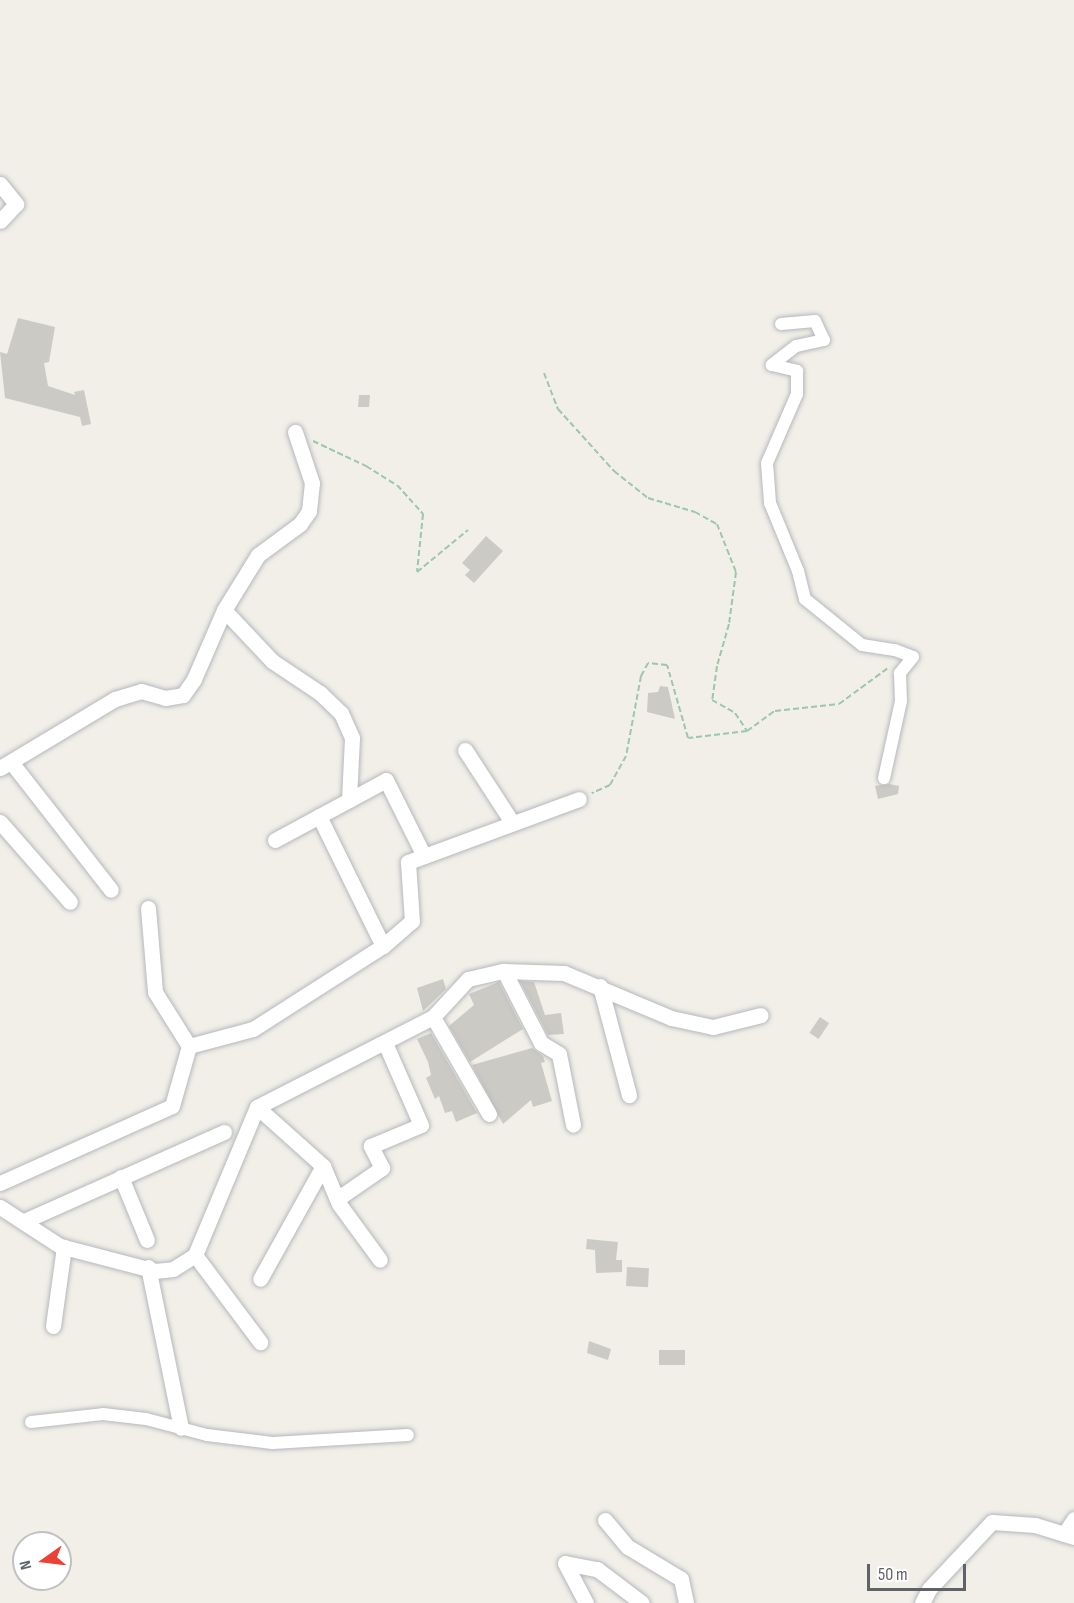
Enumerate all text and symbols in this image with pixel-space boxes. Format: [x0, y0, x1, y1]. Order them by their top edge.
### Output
north arrow [12, 1531, 72, 1591]
scale bar [870, 1552, 969, 1590]
text: N [16, 1559, 36, 1571]
text: 50 m [878, 1564, 908, 1585]

